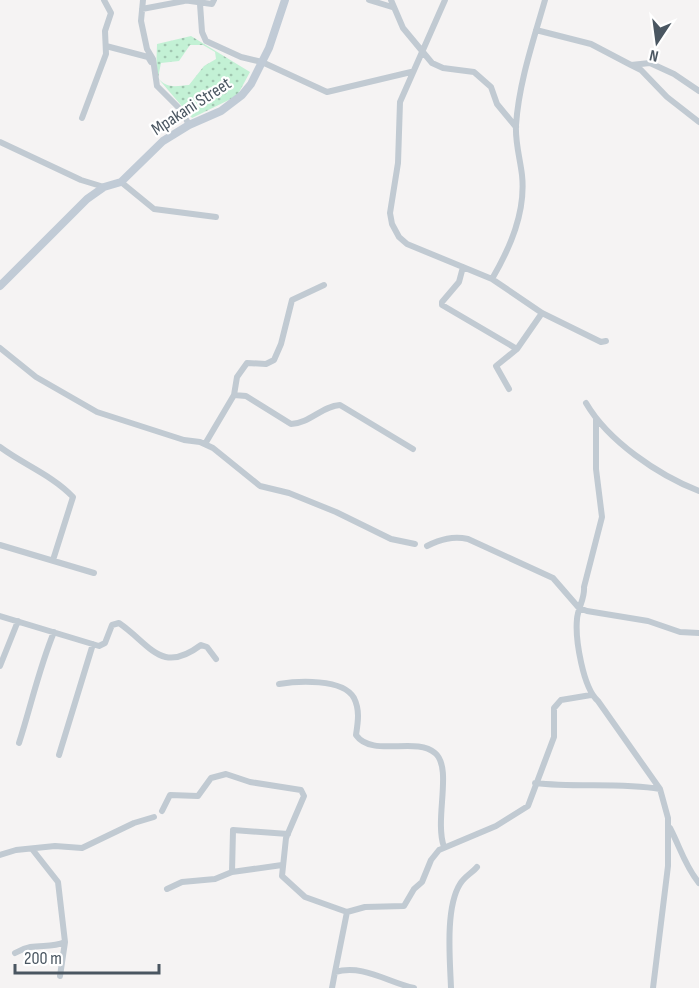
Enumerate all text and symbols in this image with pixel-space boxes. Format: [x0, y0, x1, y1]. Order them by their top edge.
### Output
north arrow [627, 12, 687, 72]
text: N [648, 45, 660, 65]
street label: Mpakani Street [147, 73, 235, 140]
scale bar [15, 937, 159, 975]
text: 200 m [24, 948, 62, 969]

